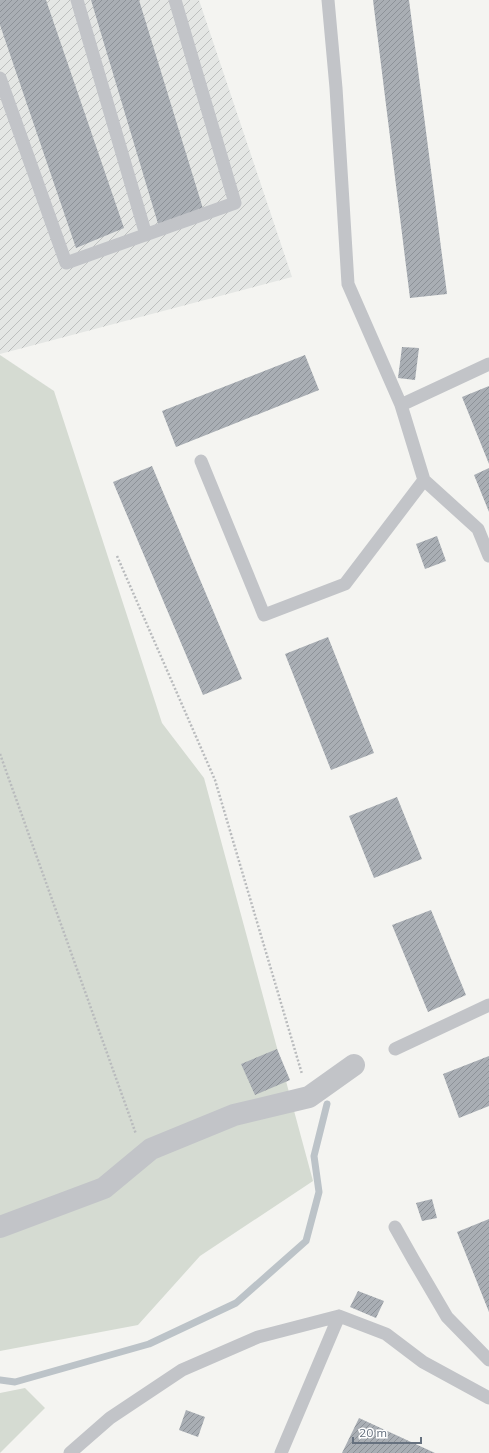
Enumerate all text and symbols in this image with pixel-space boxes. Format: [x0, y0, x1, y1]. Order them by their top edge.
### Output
scale bar [353, 1419, 421, 1445]
text: 20 m [359, 1425, 387, 1440]

